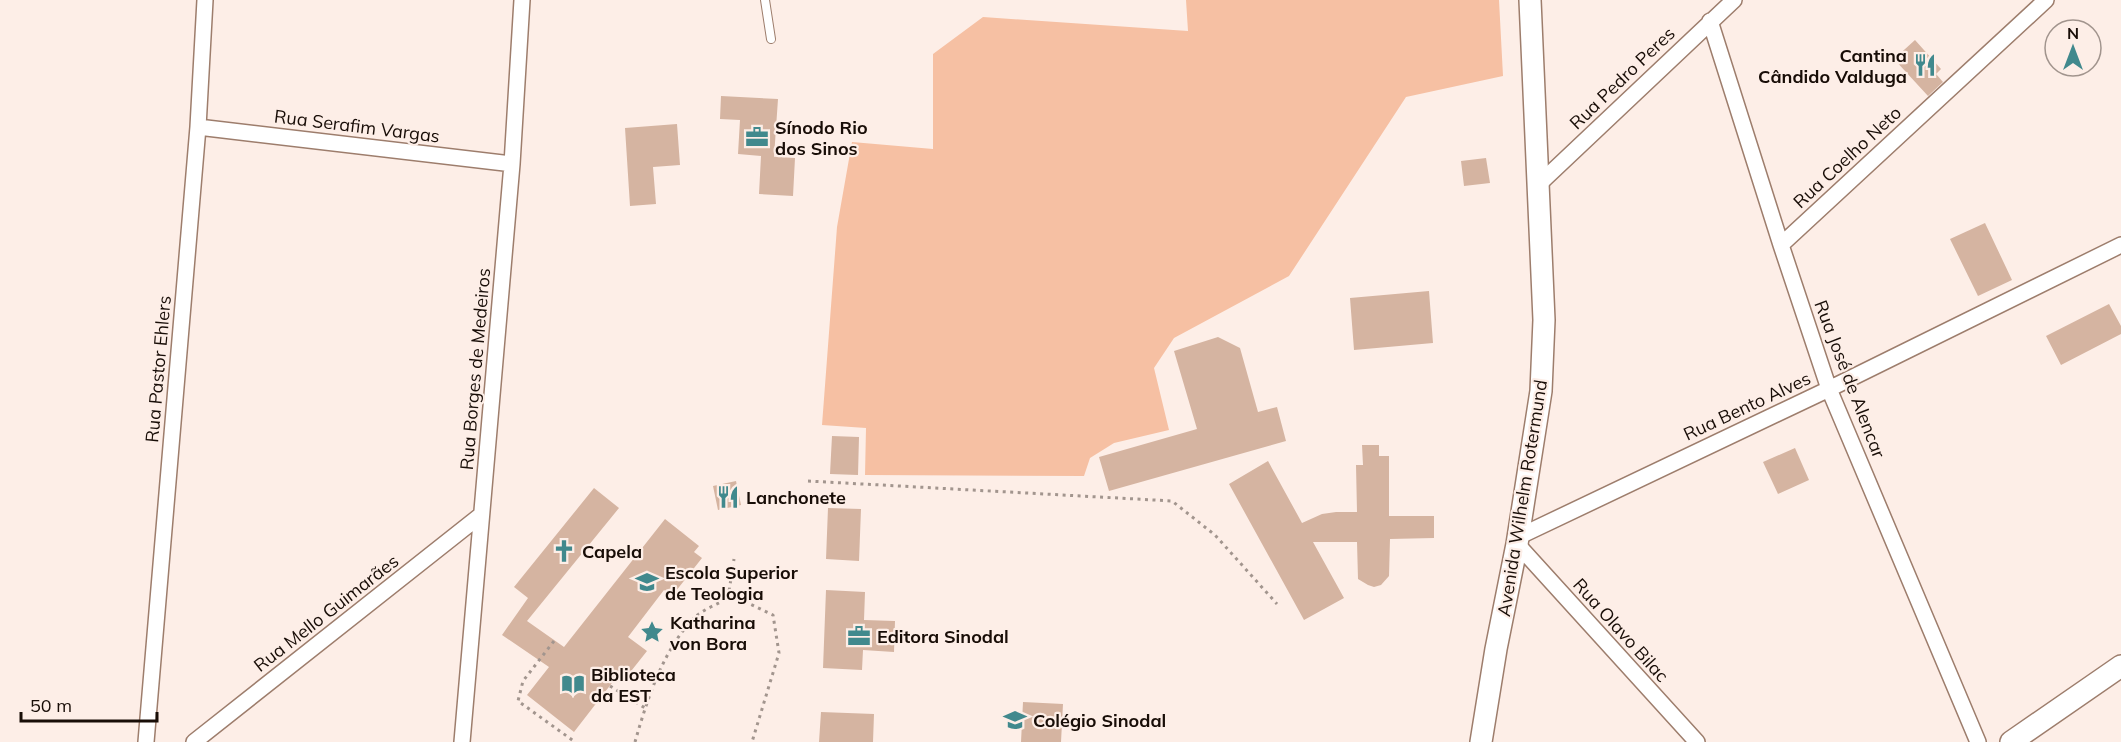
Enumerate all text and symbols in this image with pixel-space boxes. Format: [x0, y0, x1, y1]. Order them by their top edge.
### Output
north arrow [2043, 18, 2103, 78]
street label: Rua Pedro Peres [1564, 22, 1680, 134]
text: N [2067, 23, 2079, 43]
place label: Cantina Cândido Valduga [1758, 44, 1907, 88]
restaurant icon: Cantina Cândido Valduga [1912, 52, 1938, 78]
street label: Rua Coelho Neto [1788, 101, 1906, 213]
street label: Rua Serafim Vargas [273, 104, 441, 148]
place label: Sínodo Rio dos Sinos [775, 116, 868, 160]
office icon: Sínodo Rio dos Sinos [744, 124, 770, 150]
street label: Rua Borges de Medeiros [455, 267, 495, 471]
street label: Rua Pastor Ehlers [140, 294, 176, 444]
street label: Rua José de Alencar [1809, 297, 1891, 462]
street label: Rua Bento Alves [1680, 366, 1814, 446]
street label: Avenida Wilhelm Rotermund [1492, 378, 1552, 618]
restaurant icon: Lanchonete [715, 484, 741, 510]
place label: Lanchonete [746, 486, 846, 509]
church icon: Capela [551, 538, 577, 564]
place label: Capela [582, 540, 642, 563]
street label: Rua Mello Guimarães [249, 549, 403, 677]
place label: Escola Superior de Teologia [665, 561, 799, 605]
school or university icon: Escola Superior de Teologia [634, 569, 660, 595]
street label: Rua Olavo Bilac [1568, 573, 1674, 687]
place label: Katharina von Bora [669, 611, 756, 655]
place icon: Katharina von Bora [639, 619, 665, 645]
office icon: Editora Sinodal [846, 623, 872, 649]
place label: Editora Sinodal [877, 625, 1009, 648]
place label: Biblioteca da EST [591, 663, 676, 707]
library icon: Biblioteca da EST [560, 671, 586, 697]
scale bar [21, 685, 158, 723]
text: 50 m [30, 694, 72, 717]
school or university icon: Colégio Sinodal [1002, 707, 1028, 733]
place label: Colégio Sinodal [1033, 709, 1166, 732]

